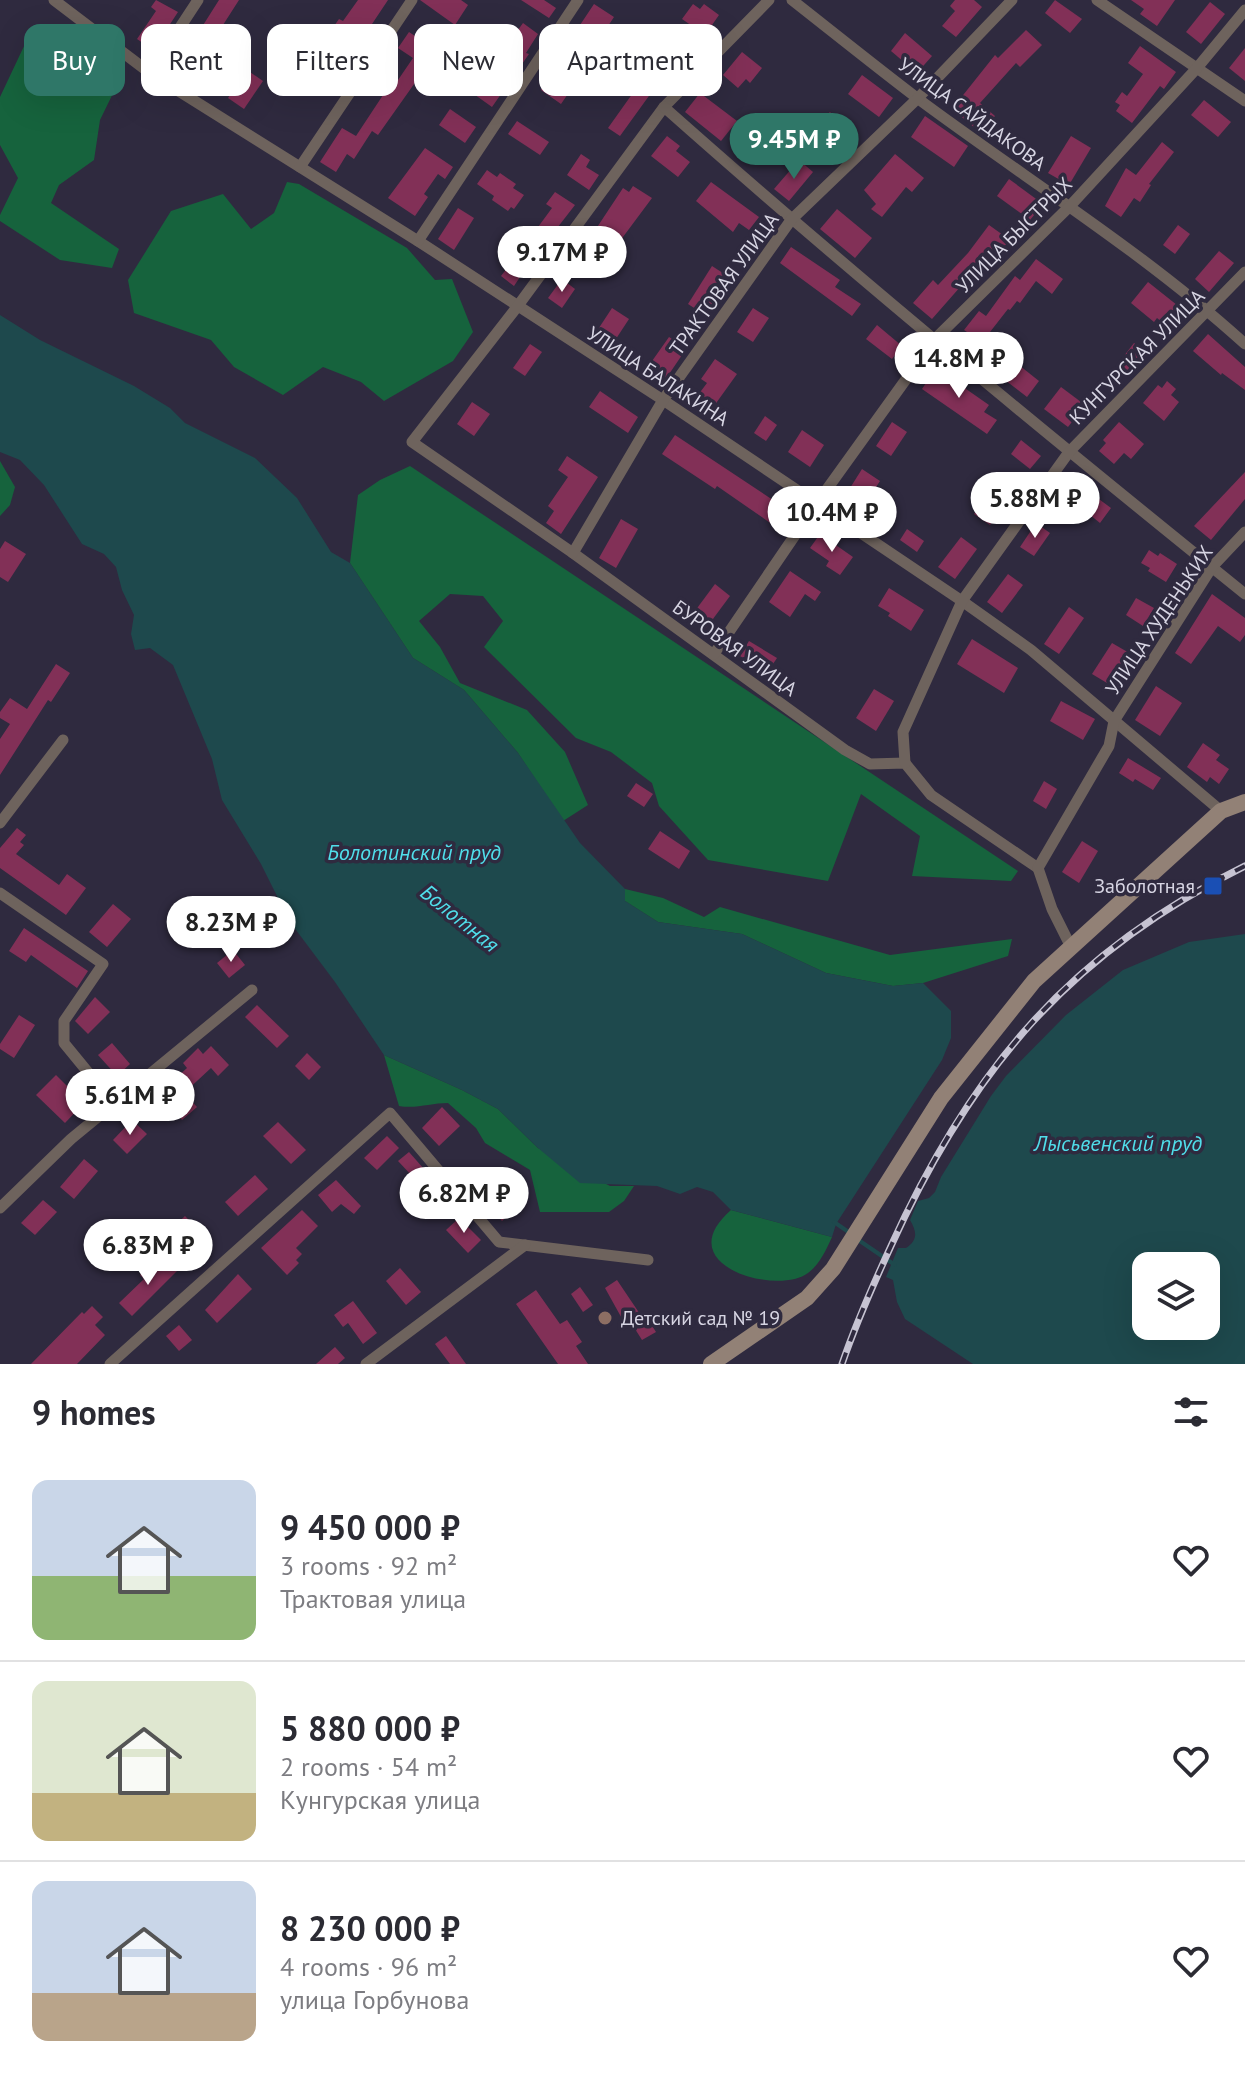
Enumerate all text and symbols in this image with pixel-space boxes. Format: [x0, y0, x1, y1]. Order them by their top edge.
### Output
chip: Buy [24, 24, 125, 96]
chip: Rent [141, 24, 251, 96]
chip: Filters [267, 24, 398, 96]
chip: New [414, 24, 523, 96]
chip: Apartment [539, 24, 722, 96]
street label: УЛИЦА САЙДАКОВА [893, 52, 1051, 177]
pin: 9.45M ₽ [720, 113, 868, 181]
text: 9.45M ₽ [748, 122, 840, 155]
street label: УЛИЦА БЫСТРЫХ [950, 171, 1078, 299]
street label: ТРАКТОВАЯ УЛИЦА [664, 207, 785, 360]
pin: 9.17M ₽ [488, 226, 636, 294]
text: 9.17M ₽ [516, 235, 608, 268]
street label: КУНГУРСКАЯ УЛИЦА [1064, 283, 1211, 430]
street label: УЛИЦА БАЛАКИНА [582, 320, 734, 432]
pin: 14.8M ₽ [885, 332, 1033, 400]
text: 14.8M ₽ [913, 341, 1005, 374]
pin: 5.88M ₽ [961, 472, 1109, 540]
text: 5.88M ₽ [989, 481, 1081, 514]
pin: 10.4M ₽ [758, 486, 906, 554]
text: 10.4M ₽ [786, 495, 878, 528]
street label: УЛИЦА ХУДЕНЬКИХ [1099, 540, 1219, 700]
street label: БУРОВАЯ УЛИЦА [667, 594, 803, 702]
water label: Болотинский пруд [327, 838, 501, 866]
place label: Заболотная [1094, 873, 1195, 899]
marker: Заболотная [1202, 875, 1224, 897]
water label: Болотная [415, 878, 505, 958]
pin: 8.23M ₽ [157, 896, 305, 964]
text: 8.23M ₽ [185, 905, 277, 938]
pin: 5.61M ₽ [56, 1069, 204, 1137]
text: 5.61M ₽ [84, 1078, 176, 1111]
water label: Лысьвенский пруд [1033, 1129, 1202, 1157]
pin: 6.82M ₽ [390, 1167, 538, 1235]
text: 6.82M ₽ [418, 1176, 510, 1209]
pin: 6.83M ₽ [74, 1219, 222, 1287]
text: 6.83M ₽ [102, 1228, 194, 1261]
map controls [1132, 1252, 1220, 1340]
button: layers [1132, 1252, 1220, 1340]
place label: Детский сад № 19 [621, 1305, 780, 1331]
marker: Детский сад № 19 [596, 1309, 614, 1327]
text: 9 homes [32, 1390, 156, 1434]
icon: filters [1169, 1390, 1213, 1434]
text: 9 450 000 ₽ [280, 1505, 460, 1549]
icon: home [96, 1512, 192, 1608]
icon: heart [1169, 1538, 1213, 1582]
text: 3 rooms · 92 m² [280, 1549, 457, 1582]
text: Трактовая улица [280, 1582, 466, 1615]
text: 5 880 000 ₽ [280, 1706, 460, 1750]
icon: home [96, 1713, 192, 1809]
icon: heart [1169, 1739, 1213, 1783]
text: 2 rooms · 54 m² [280, 1750, 457, 1783]
text: Кунгурская улица [280, 1783, 480, 1816]
text: 8 230 000 ₽ [280, 1906, 460, 1950]
icon: home [96, 1913, 192, 2009]
icon: heart [1169, 1939, 1213, 1983]
text: 4 rooms · 96 m² [280, 1950, 457, 1983]
text: улица Горбунова [280, 1983, 469, 2016]

